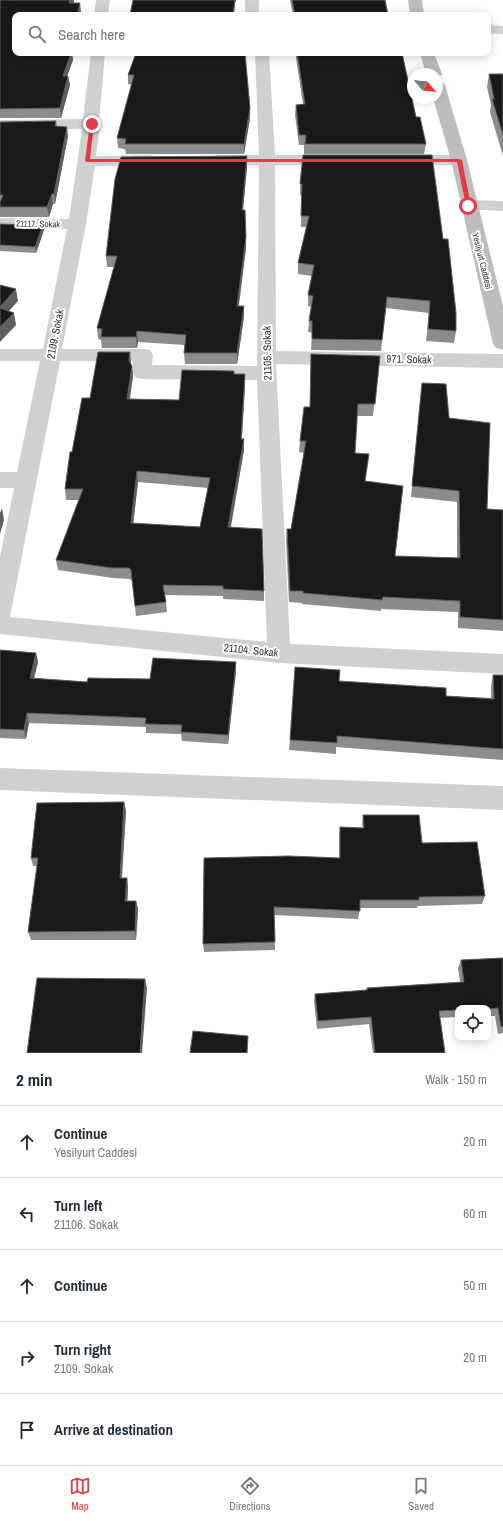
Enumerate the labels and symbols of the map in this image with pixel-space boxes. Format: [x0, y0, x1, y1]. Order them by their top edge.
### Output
north arrow [407, 68, 443, 104]
route end [83, 115, 101, 133]
route start [459, 197, 477, 215]
street label: 21117. Sokak [16, 218, 60, 230]
street label: Yesilyurt Caddesi [469, 232, 495, 290]
street label: 2109. Sokak [43, 308, 67, 360]
street label: 21105. Sokak [260, 325, 274, 380]
street label: 971. Sokak [386, 352, 432, 366]
street label: 21104. Sokak [223, 640, 279, 660]

